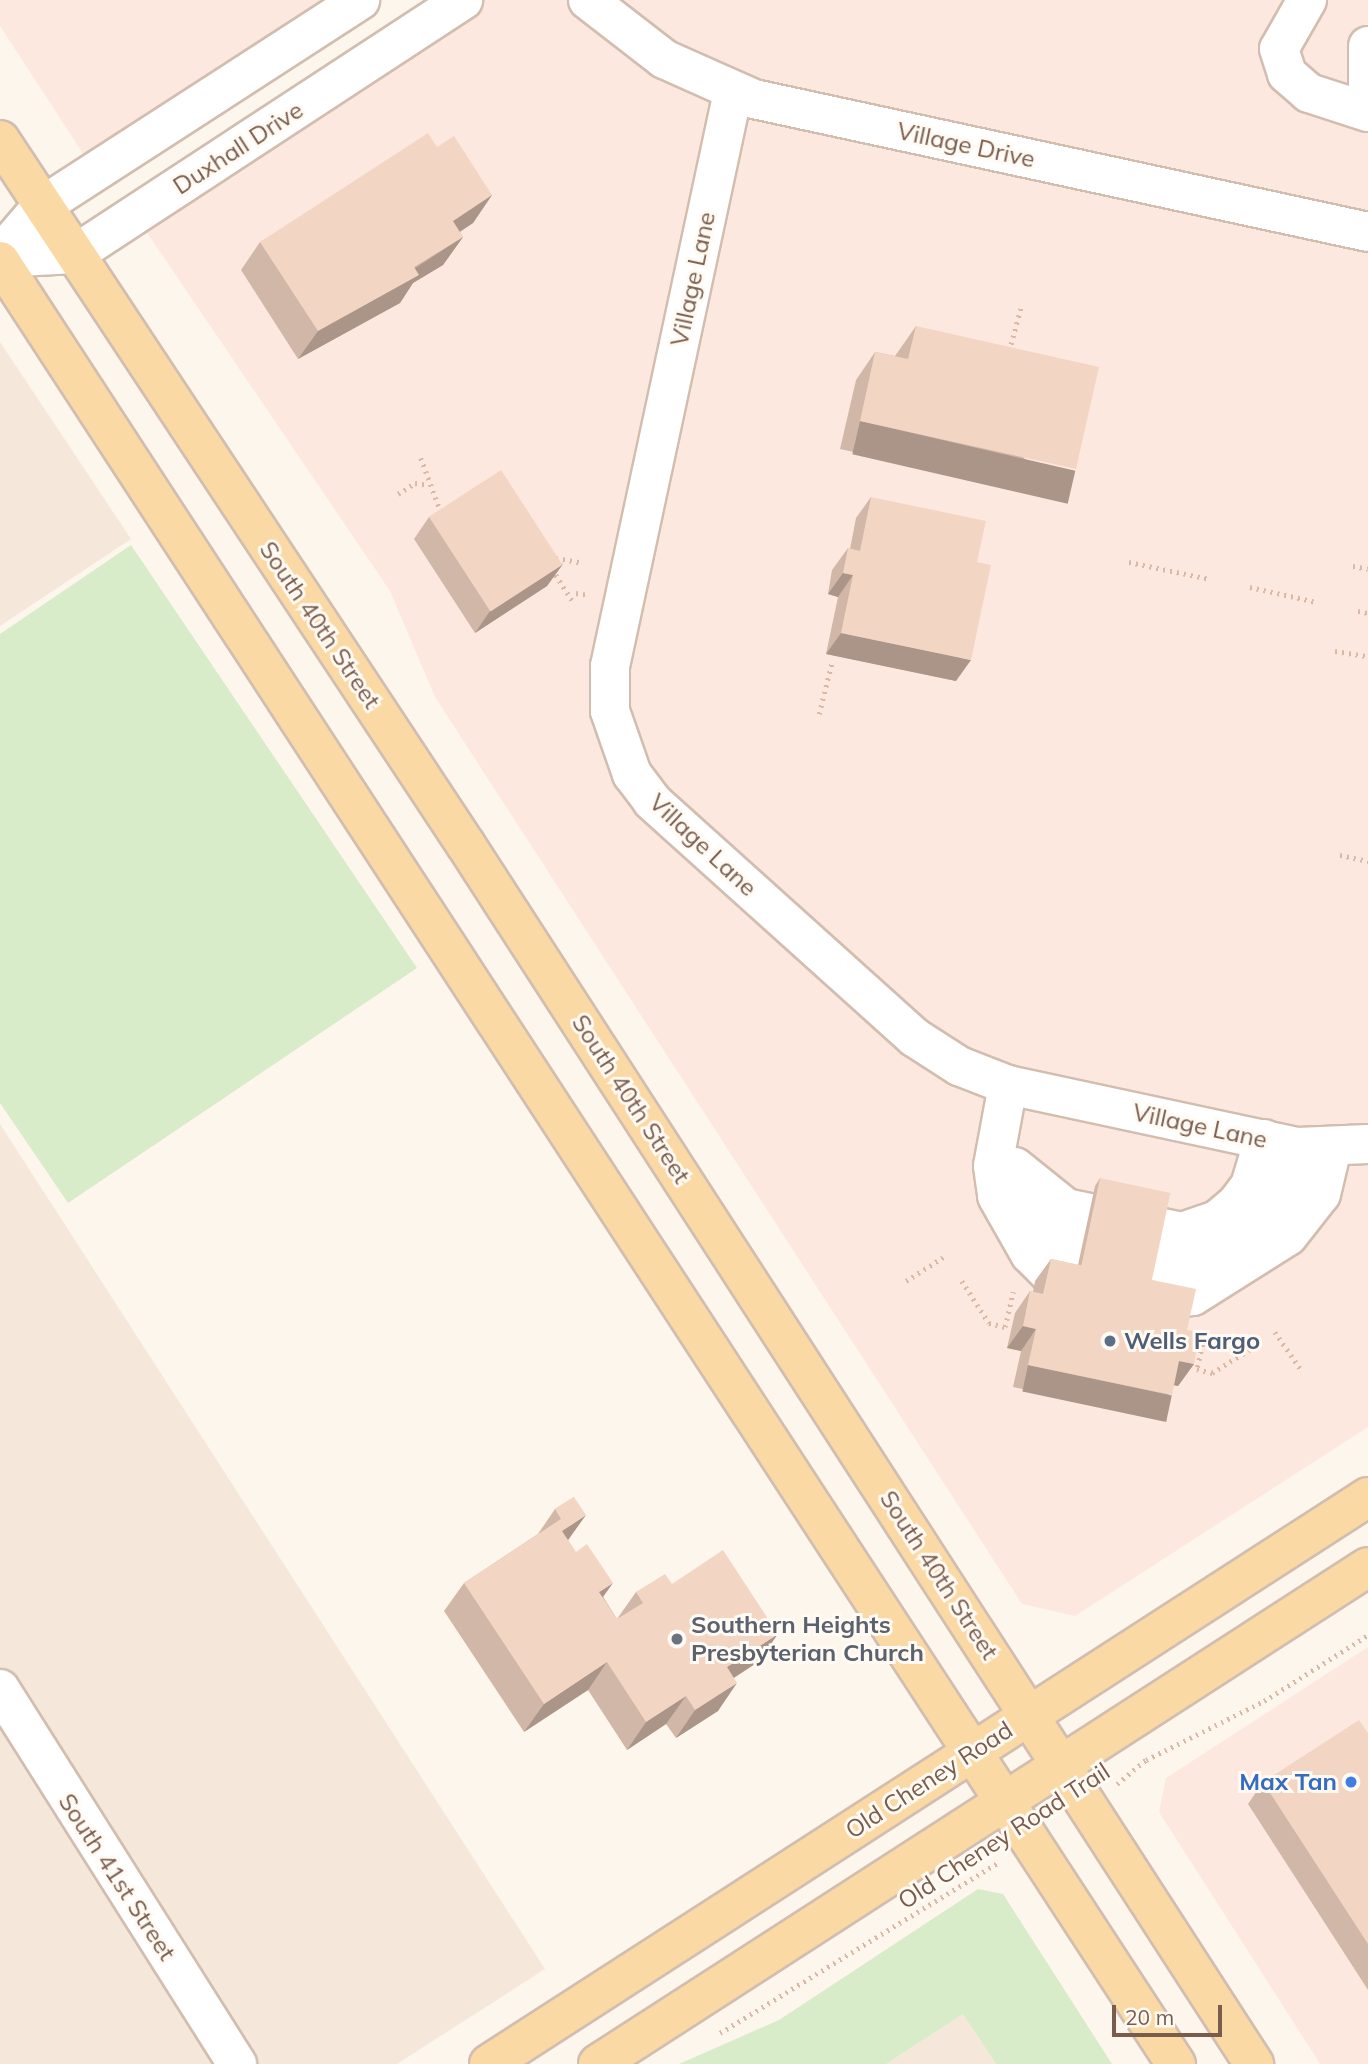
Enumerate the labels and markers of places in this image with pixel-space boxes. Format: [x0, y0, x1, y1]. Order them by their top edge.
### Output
place label: Wells Fargo [1124, 1327, 1260, 1355]
marker: Wells Fargo [1102, 1333, 1118, 1349]
place label: Southern Heights Presbyterian Church [691, 1611, 924, 1667]
marker: Southern Heights Presbyterian Church [669, 1631, 685, 1647]
place label: Max Tan [1239, 1768, 1337, 1796]
marker: Max Tan [1343, 1774, 1359, 1790]

